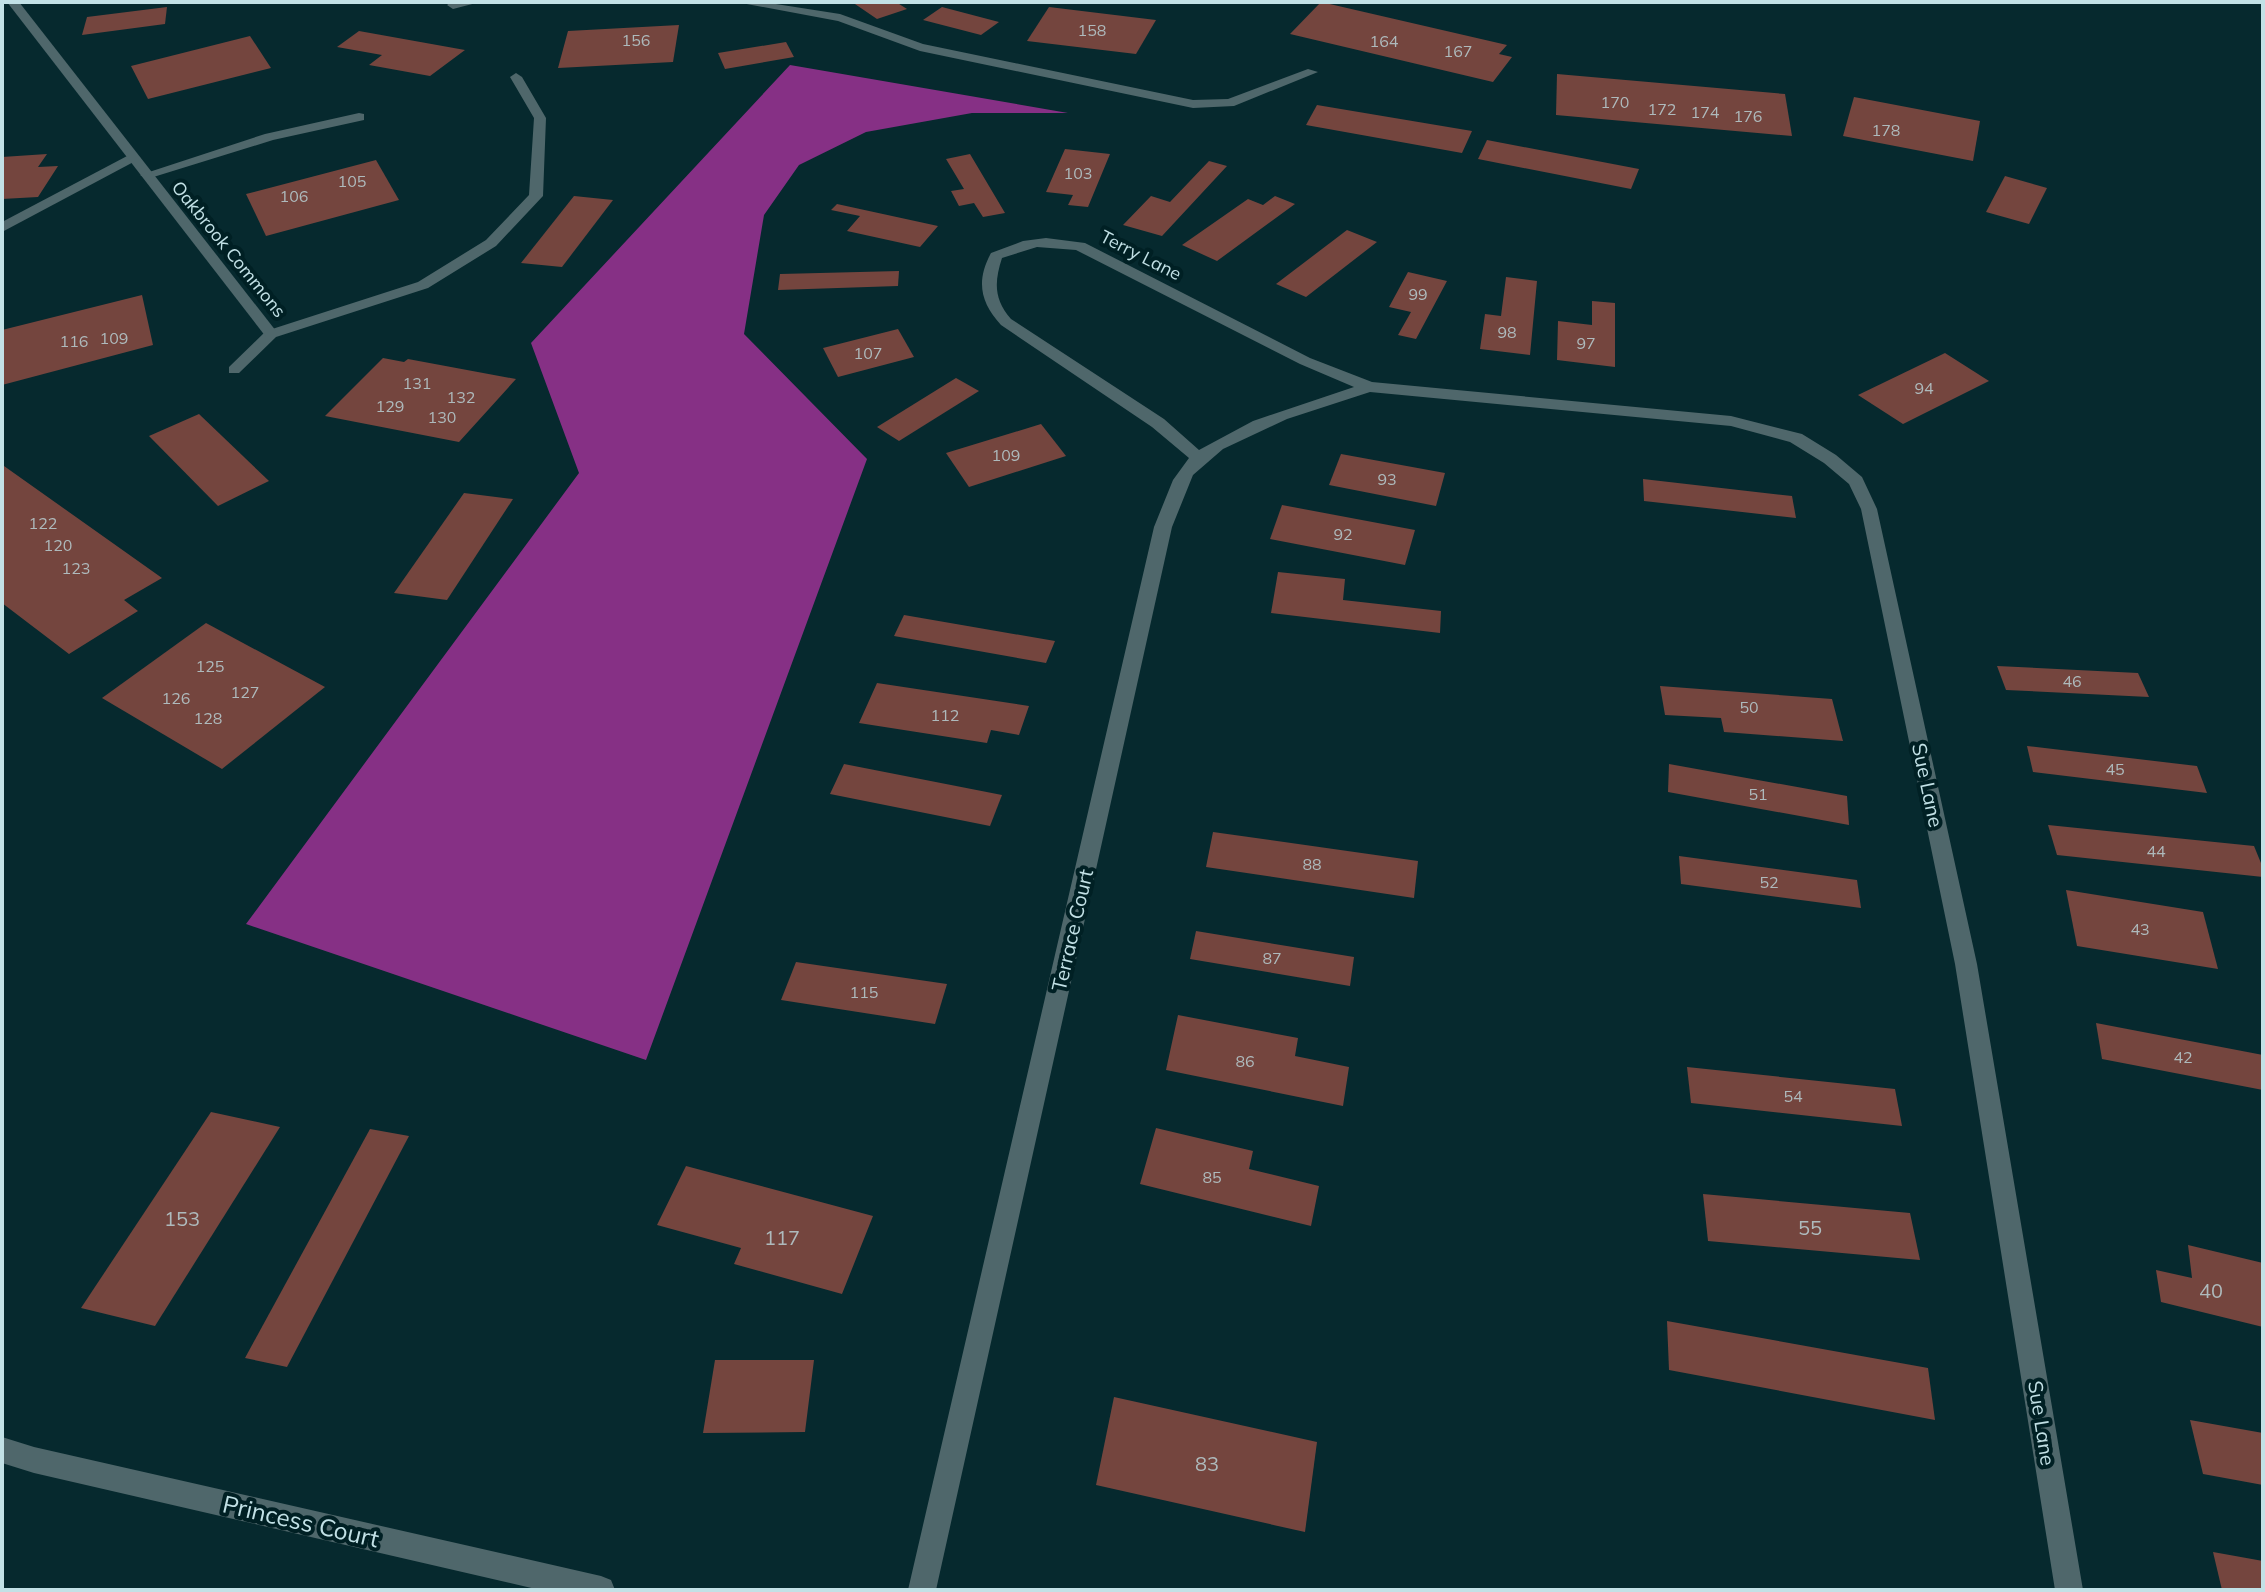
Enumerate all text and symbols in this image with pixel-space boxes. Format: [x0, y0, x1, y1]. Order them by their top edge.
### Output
house number: 158 [1078, 20, 1106, 40]
house number: 156 [622, 30, 650, 50]
house number: 164 [1370, 31, 1399, 51]
house number: 167 [1444, 41, 1472, 61]
house number: 170 [1601, 92, 1629, 112]
house number: 172 [1648, 99, 1676, 119]
house number: 174 [1691, 102, 1720, 122]
house number: 176 [1734, 106, 1762, 126]
house number: 178 [1872, 120, 1900, 140]
house number: 103 [1064, 163, 1092, 183]
house number: 105 [338, 171, 366, 191]
street label: Oakbrook Commons [167, 176, 291, 322]
house number: 106 [280, 186, 308, 206]
street label: Terry Lane [1097, 225, 1185, 285]
house number: 99 [1408, 284, 1428, 304]
house number: 98 [1497, 322, 1517, 342]
house number: 109 [100, 328, 128, 348]
house number: 116 [60, 331, 88, 351]
house number: 97 [1576, 333, 1596, 353]
house number: 107 [854, 343, 882, 363]
house number: 131 [403, 373, 431, 393]
house number: 94 [1914, 378, 1934, 398]
house number: 132 [447, 387, 475, 407]
house number: 129 [376, 396, 404, 416]
house number: 130 [428, 407, 456, 427]
house number: 109 [992, 445, 1020, 465]
house number: 93 [1377, 469, 1397, 489]
house number: 122 [29, 513, 57, 533]
house number: 92 [1333, 524, 1353, 544]
house number: 120 [44, 535, 72, 555]
house number: 123 [62, 558, 90, 578]
house number: 125 [196, 656, 224, 676]
house number: 46 [2062, 671, 2082, 691]
house number: 127 [231, 682, 259, 702]
house number: 126 [162, 688, 190, 708]
house number: 50 [1739, 697, 1759, 717]
house number: 112 [931, 705, 959, 725]
house number: 128 [194, 708, 222, 728]
street label: Sue Lane [1907, 741, 1949, 829]
house number: 45 [2105, 759, 2125, 779]
house number: 51 [1748, 784, 1768, 804]
house number: 44 [2146, 841, 2166, 861]
house number: 88 [1302, 854, 1322, 874]
street label: Terrace Court [1046, 867, 1098, 993]
house number: 52 [1759, 872, 1779, 892]
house number: 43 [2130, 919, 2150, 939]
house number: 87 [1262, 948, 1282, 968]
house number: 115 [850, 982, 878, 1002]
house number: 42 [2173, 1047, 2193, 1067]
house number: 86 [1235, 1051, 1255, 1071]
house number: 54 [1783, 1086, 1803, 1106]
house number: 85 [1202, 1167, 1222, 1187]
house number: 153 [164, 1206, 200, 1231]
house number: 55 [1798, 1215, 1822, 1240]
house number: 117 [764, 1225, 800, 1250]
house number: 40 [2199, 1278, 2223, 1303]
street label: Sue Lane [2023, 1379, 2061, 1467]
house number: 83 [1195, 1451, 1219, 1476]
street label: Princess Court [220, 1488, 382, 1554]

